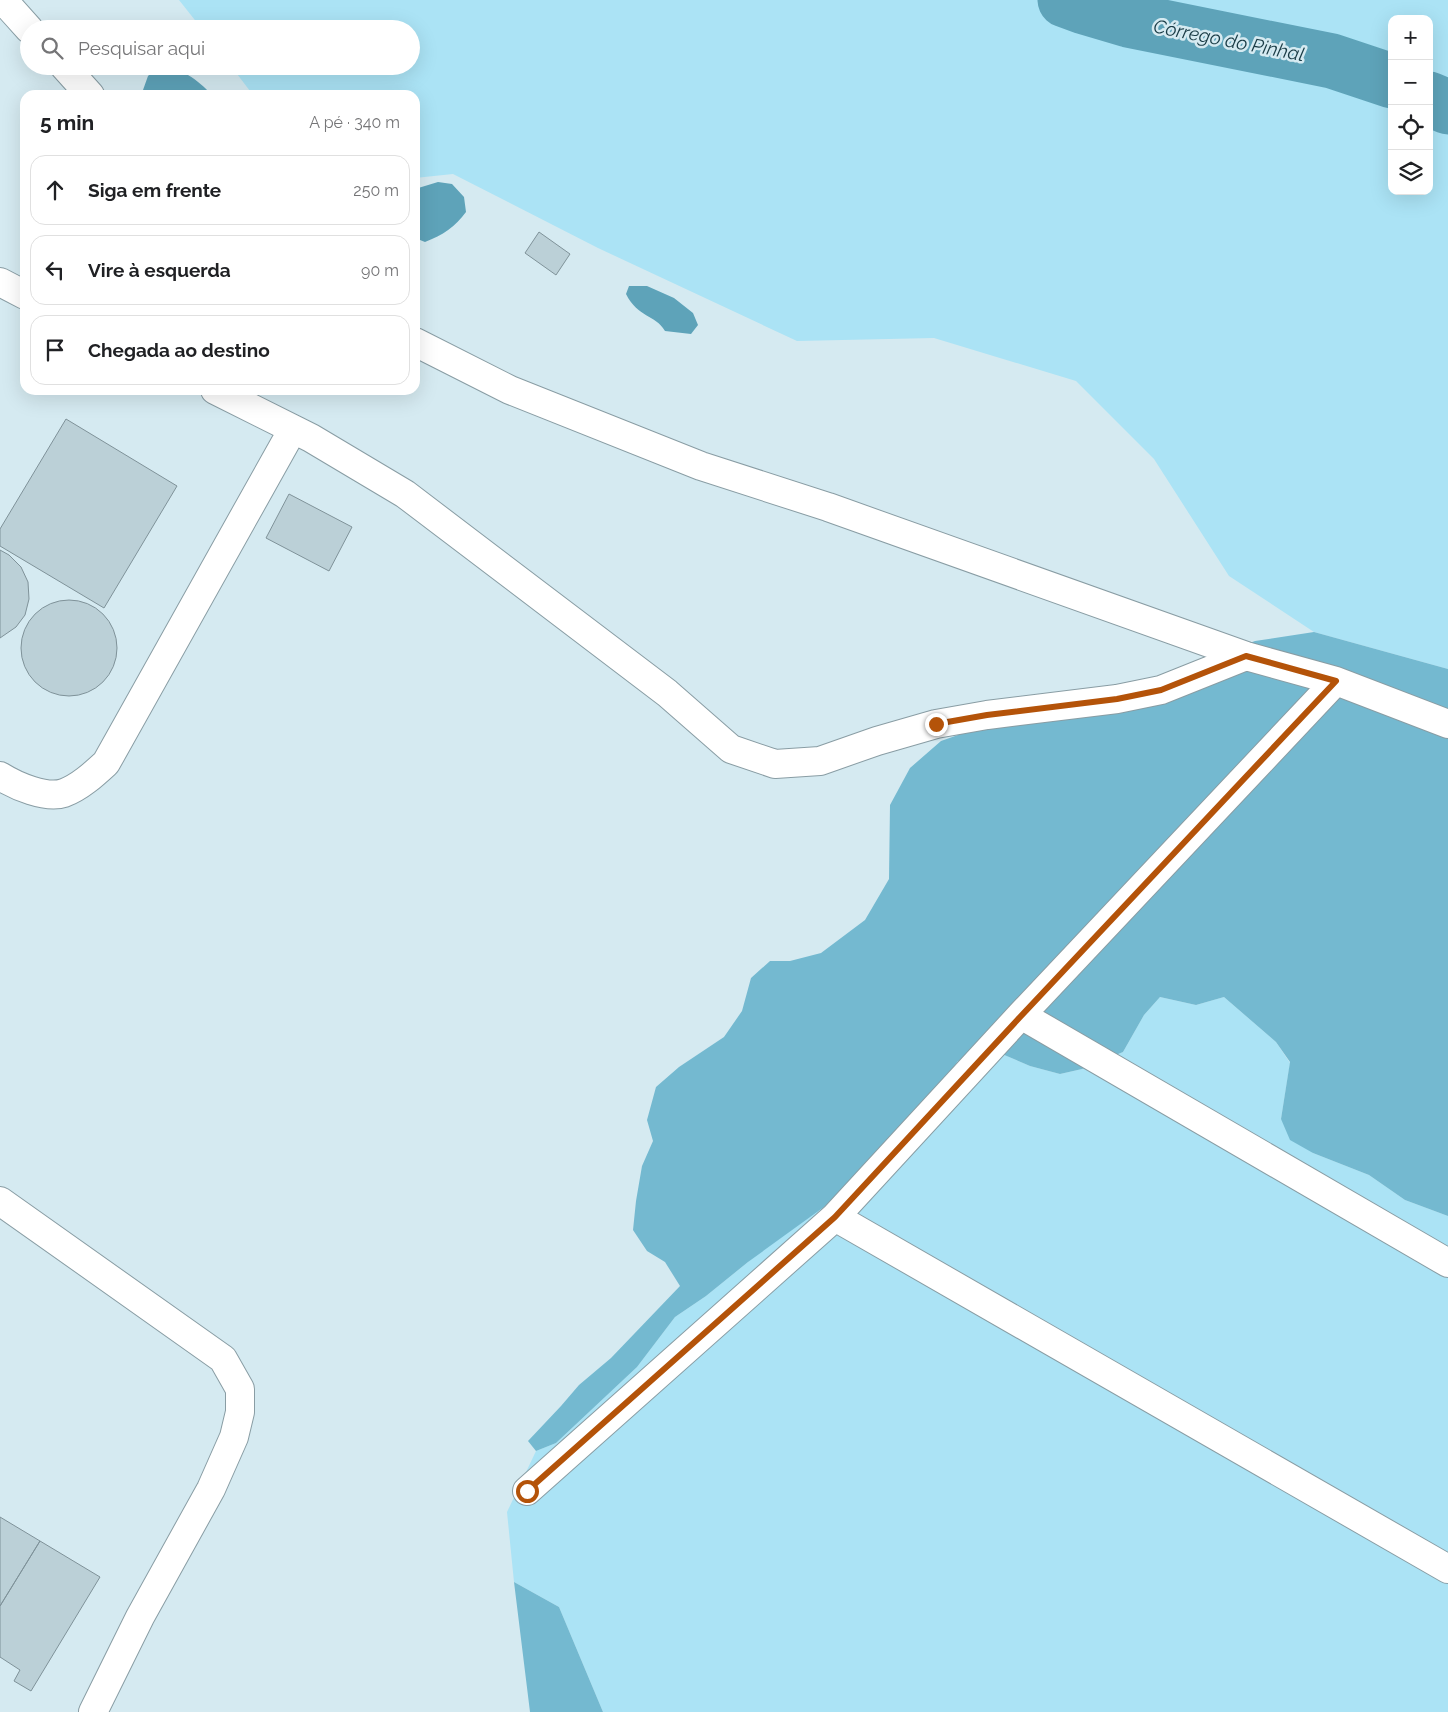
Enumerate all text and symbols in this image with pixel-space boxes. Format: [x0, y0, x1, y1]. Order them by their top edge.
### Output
water label: Córrego do Pinhal [1152, 15, 1306, 65]
map controls [1388, 15, 1433, 195]
button: + [1388, 15, 1433, 60]
search box [20, 20, 420, 75]
icon: search [38, 34, 66, 62]
text: Pesquisar aqui [78, 37, 205, 59]
button: − [1388, 60, 1433, 105]
button: locate [1388, 105, 1433, 150]
text: 5 min [40, 110, 94, 135]
text: A pé · 340 m [309, 113, 400, 132]
button: layers [1388, 150, 1433, 195]
icon: ahead [41, 176, 69, 204]
text: Siga em frente [88, 179, 221, 201]
text: 250 m [353, 181, 399, 200]
icon: left [41, 256, 69, 284]
text: Vire à esquerda [88, 259, 231, 281]
text: 90 m [361, 261, 399, 280]
icon: arrive [41, 336, 69, 364]
text: Chegada ao destino [88, 339, 270, 361]
route end [925, 713, 948, 736]
route start [516, 1480, 539, 1503]

